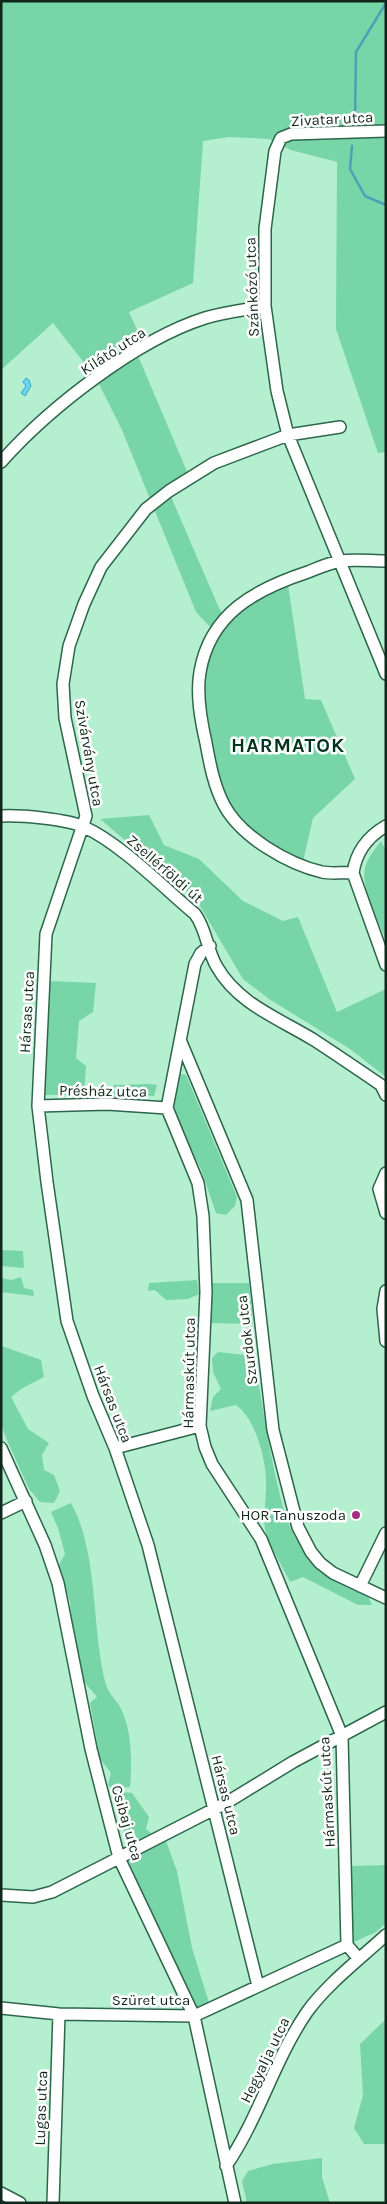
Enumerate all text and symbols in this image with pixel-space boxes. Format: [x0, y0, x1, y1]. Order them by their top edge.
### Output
street label: Zivatar utca [290, 108, 374, 130]
street label: Szánkózó utca [241, 237, 263, 337]
street label: Kilátó utca [77, 323, 149, 379]
street label: Szivárvány utca [71, 698, 107, 808]
district label: HARMATOK [231, 734, 345, 757]
street label: Zsellérföldi út [123, 831, 207, 907]
street label: Hársas utca [16, 971, 38, 1053]
street label: Présház utca [59, 1081, 147, 1101]
street label: Szurdok utca [233, 1294, 261, 1386]
street label: Hármaskút utca [179, 1317, 199, 1429]
street label: Hársas utca [90, 1362, 136, 1446]
place label: HOR Tanuszoda [241, 1506, 346, 1524]
marker: HOR Tanuszoda [350, 1509, 362, 1521]
street label: Hármaskút utca [315, 1736, 339, 1848]
street label: Hársas utca [207, 1753, 245, 1837]
street label: Csibaj utca [108, 1783, 146, 1863]
street label: Szüret utca [112, 1991, 190, 2009]
street label: Hegyalja utca [236, 2014, 294, 2106]
street label: Lugas utca [31, 2070, 51, 2146]

